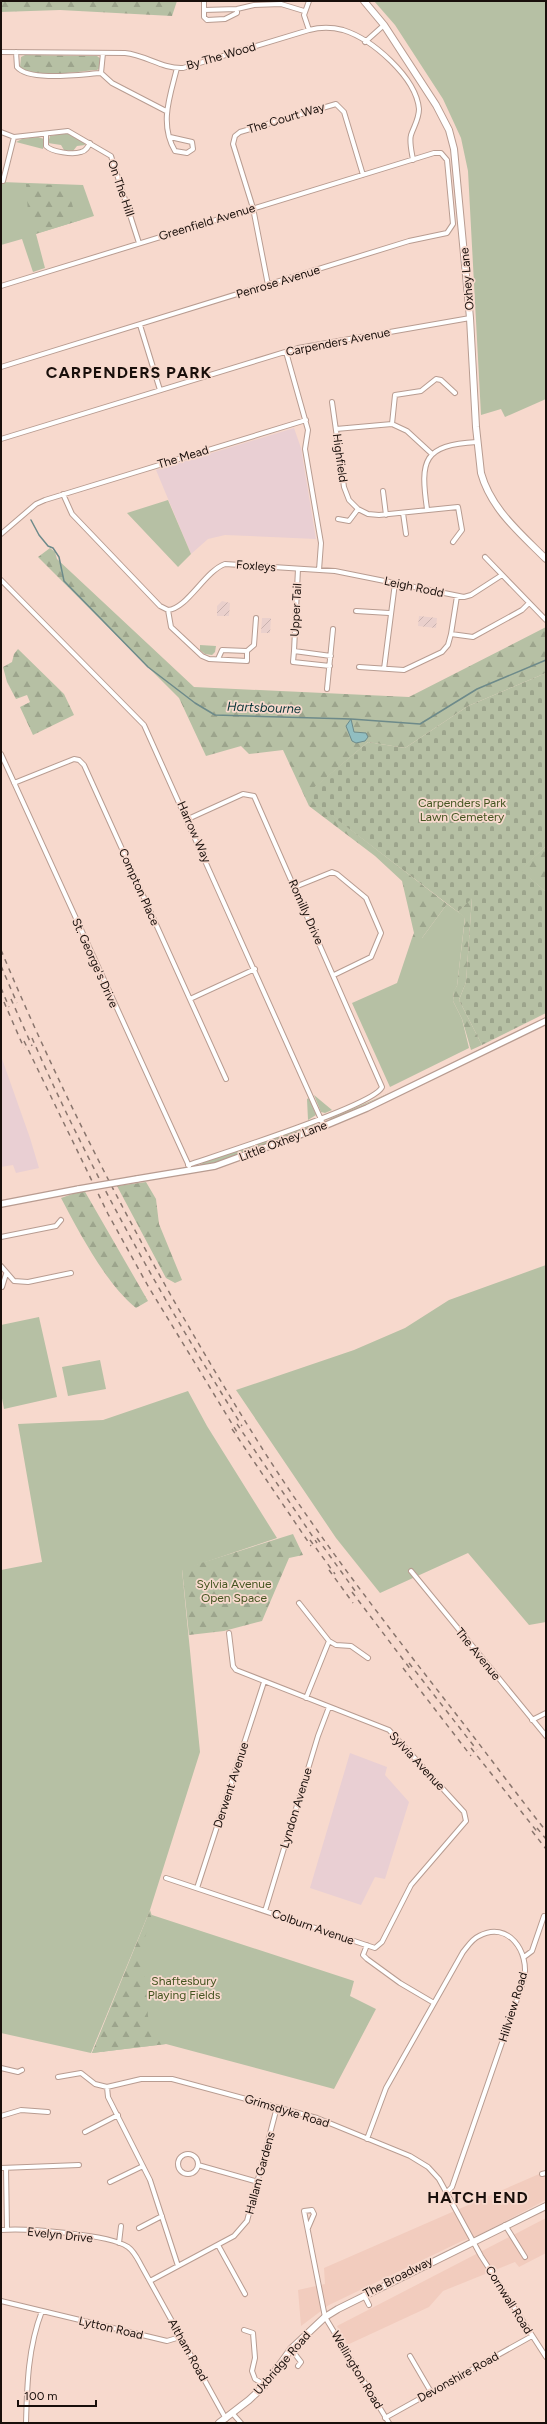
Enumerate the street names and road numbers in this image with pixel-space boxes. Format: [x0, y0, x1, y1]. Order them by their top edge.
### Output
street label: By The Wood [185, 39, 257, 73]
street label: The Court Way [246, 99, 327, 136]
street label: On The Hill [105, 158, 137, 218]
street label: Greenfield Avenue [157, 201, 257, 243]
street label: Oxhey Lane [457, 247, 477, 311]
street label: Penrose Avenue [234, 262, 322, 301]
street label: Carpenders Avenue [285, 325, 392, 359]
street label: Highfield [330, 433, 350, 483]
street label: The Mead [156, 443, 210, 471]
street label: Foxleys [236, 558, 277, 574]
street label: Leigh Rodd [383, 574, 445, 600]
street label: Upper Tail [288, 583, 304, 637]
street label: Harrow Way [174, 799, 214, 866]
street label: Compton Place [116, 846, 162, 928]
street label: Romilly Drive [285, 877, 327, 947]
street label: St. George's Drive [69, 916, 121, 1010]
street label: Little Oxhey Lane [237, 1118, 329, 1164]
street label: The Avenue [453, 1625, 504, 1683]
street label: Sylvia Avenue [386, 1729, 448, 1794]
street label: Derwent Avenue [211, 1740, 252, 1830]
street label: Lyndon Avenue [277, 1766, 315, 1850]
street label: Colburn Avenue [270, 1906, 356, 1948]
street label: Hillview Road [496, 1970, 530, 2044]
street label: Grimsdyke Road [243, 2091, 331, 2131]
street label: Hallam Gardens [242, 2130, 278, 2216]
street label: Evelyn Drive [26, 2225, 94, 2245]
street label: The Broadway [361, 2253, 436, 2300]
street label: Cornwall Road [483, 2263, 535, 2337]
street label: Lytton Road [77, 2314, 145, 2342]
street label: Altham Road [165, 2316, 211, 2384]
street label: Uxbridge Road [251, 2328, 313, 2398]
street label: Wellington Road [328, 2329, 386, 2411]
street label: Devonshire Road [415, 2349, 501, 2405]

